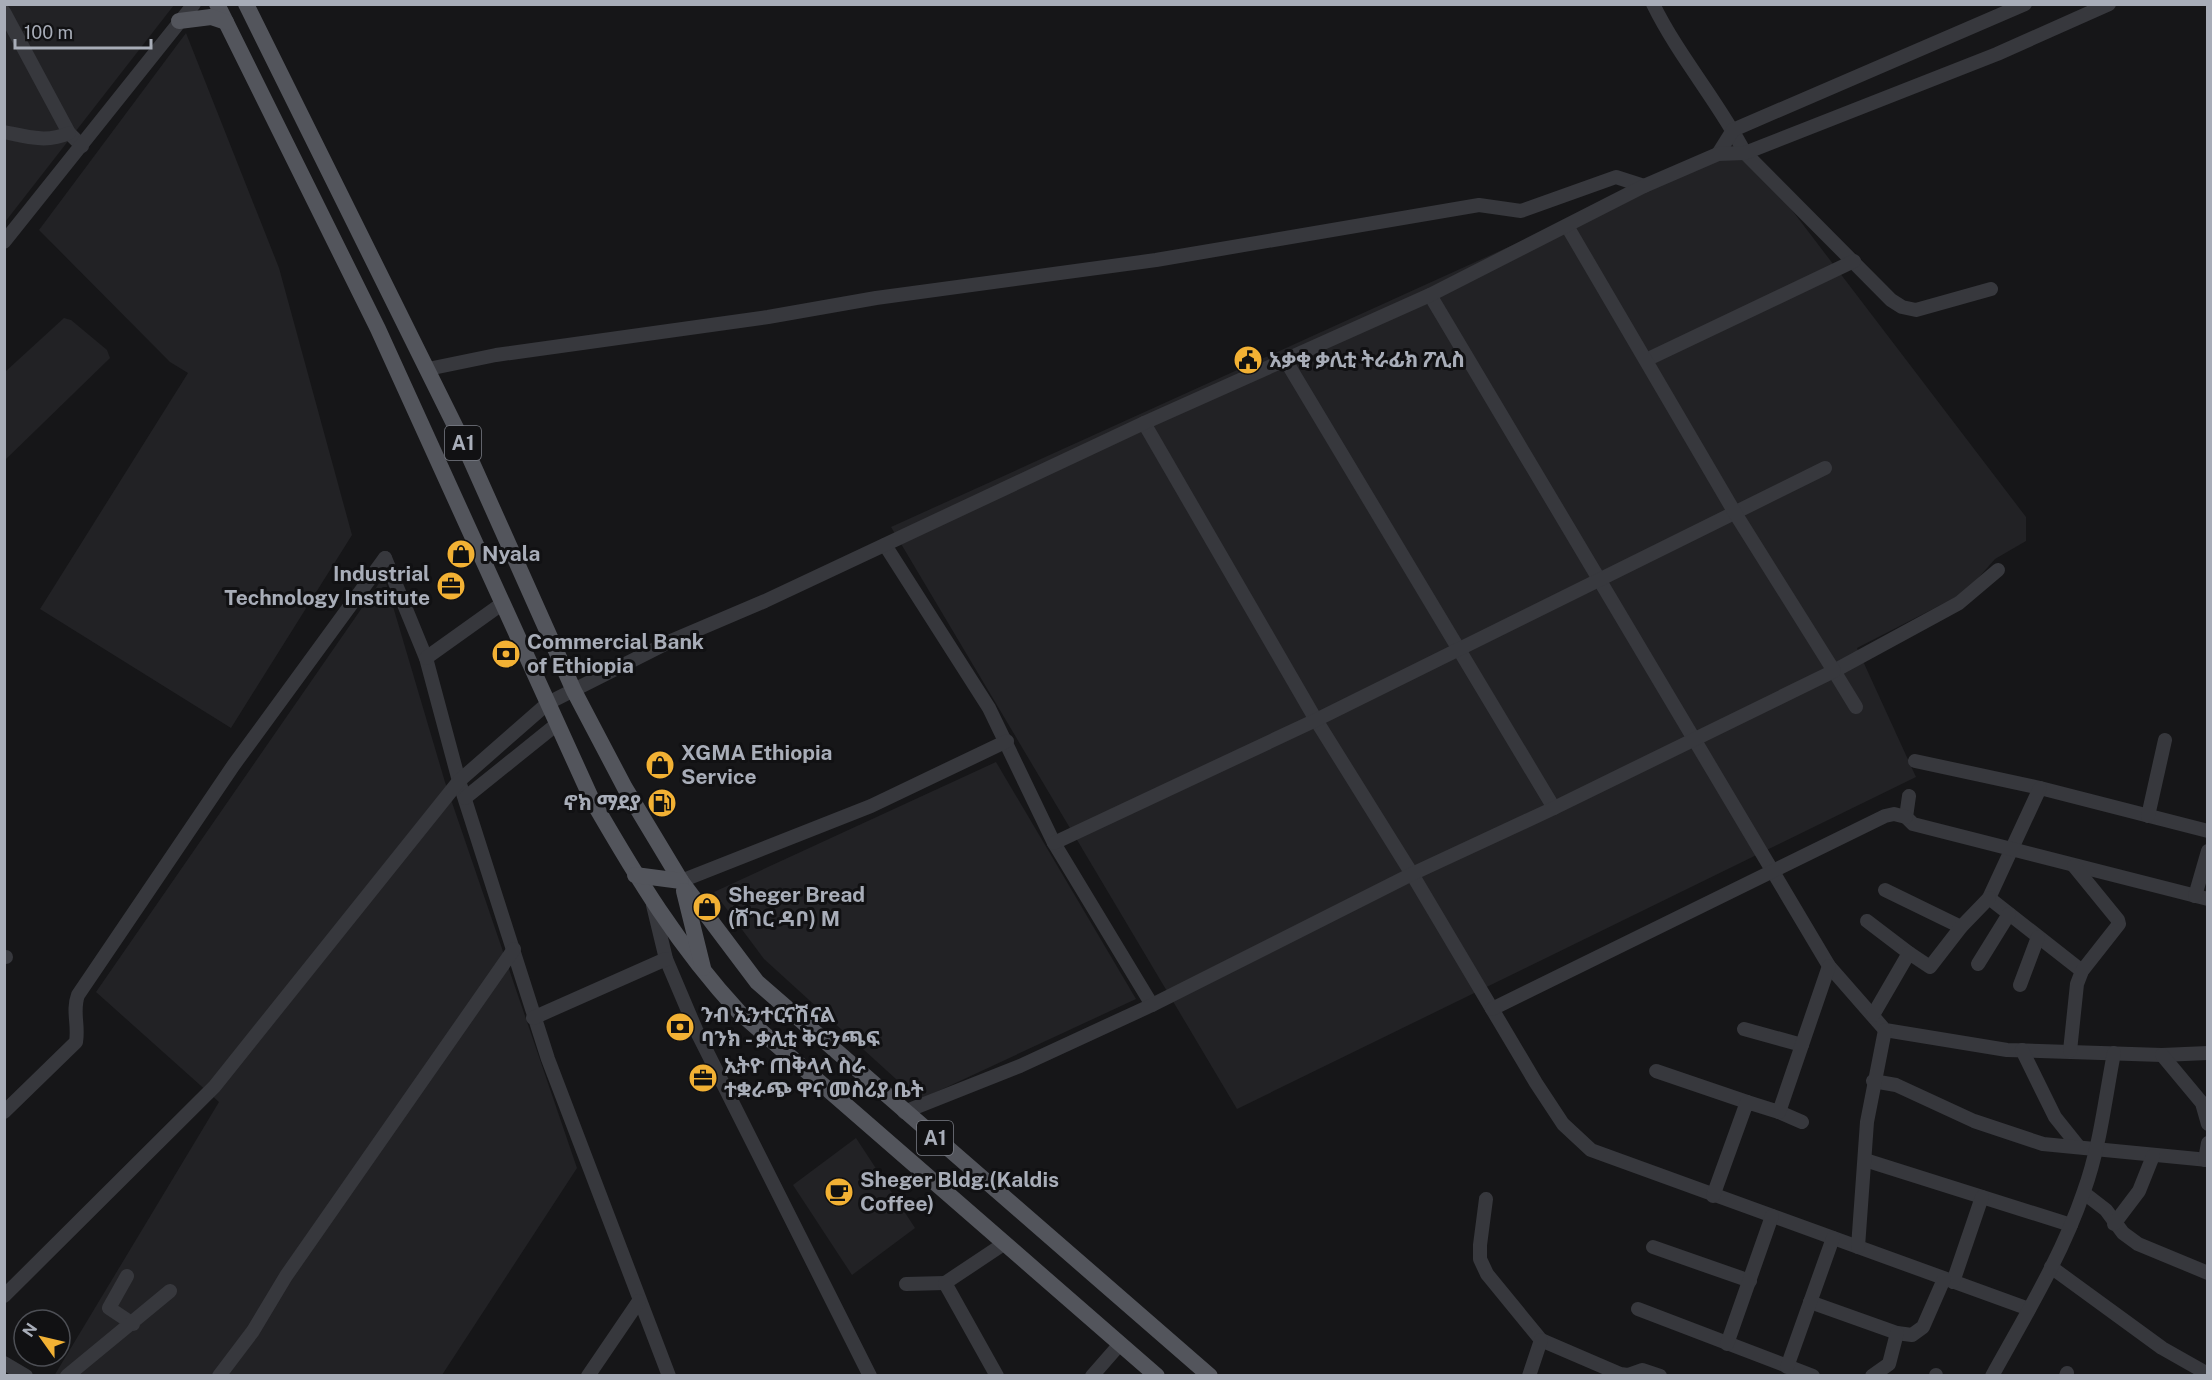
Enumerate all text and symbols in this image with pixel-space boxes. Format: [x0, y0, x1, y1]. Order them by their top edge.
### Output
scale bar [15, 12, 152, 50]
text: 100 m [24, 22, 73, 43]
public building icon: አቃቂ ቃሊቲ ትራፊክ ፖሊስ [1232, 344, 1264, 376]
place label: አቃቂ ቃሊቲ ትራፊክ ፖሊስ [1269, 347, 1465, 372]
road number: A1 [445, 426, 481, 460]
shop icon: Nyala [445, 538, 477, 570]
place label: Nyala [482, 541, 540, 566]
place label: Industrial Technology Institute [224, 561, 430, 610]
office icon: Industrial Technology Institute [435, 570, 467, 602]
place label: Commercial Bank of Ethiopia [527, 629, 704, 678]
bank icon: Commercial Bank of Ethiopia [490, 638, 522, 670]
place label: XGMA Ethiopia Service [681, 740, 833, 789]
shop icon: XGMA Ethiopia Service [644, 749, 676, 781]
fuel station icon: ኖክ ማደያ [646, 787, 678, 819]
place label: ኖክ ማደያ [563, 790, 641, 815]
place label: Sheger Bread (ሸገር ዳቦ) M [728, 882, 865, 931]
shop icon: Sheger Bread (ሸገር ዳቦ) M [691, 891, 723, 923]
place label: ንብ ኢንተርናሽናል ባንክ - ቃሊቲ ቅርንጫፍ [701, 1002, 880, 1051]
bank icon: ንብ ኢንተርናሽናል ባንክ - ቃሊቲ ቅርንጫፍ [664, 1011, 696, 1043]
place label: ኢትዮ ጠቅላላ ስራ ተቋራጭ ዋና መስሪያ ቤት [724, 1053, 924, 1102]
office icon: ኢትዮ ጠቅላላ ስራ ተቋራጭ ዋና መስሪያ ቤት [687, 1062, 719, 1094]
road number: A1 [917, 1121, 953, 1155]
place label: Sheger Bldg.(Kaldis Coffee) [860, 1167, 1059, 1216]
cafe icon: Sheger Bldg.(Kaldis Coffee) [823, 1176, 855, 1208]
north arrow [12, 1308, 72, 1368]
text: N [19, 1319, 41, 1340]

